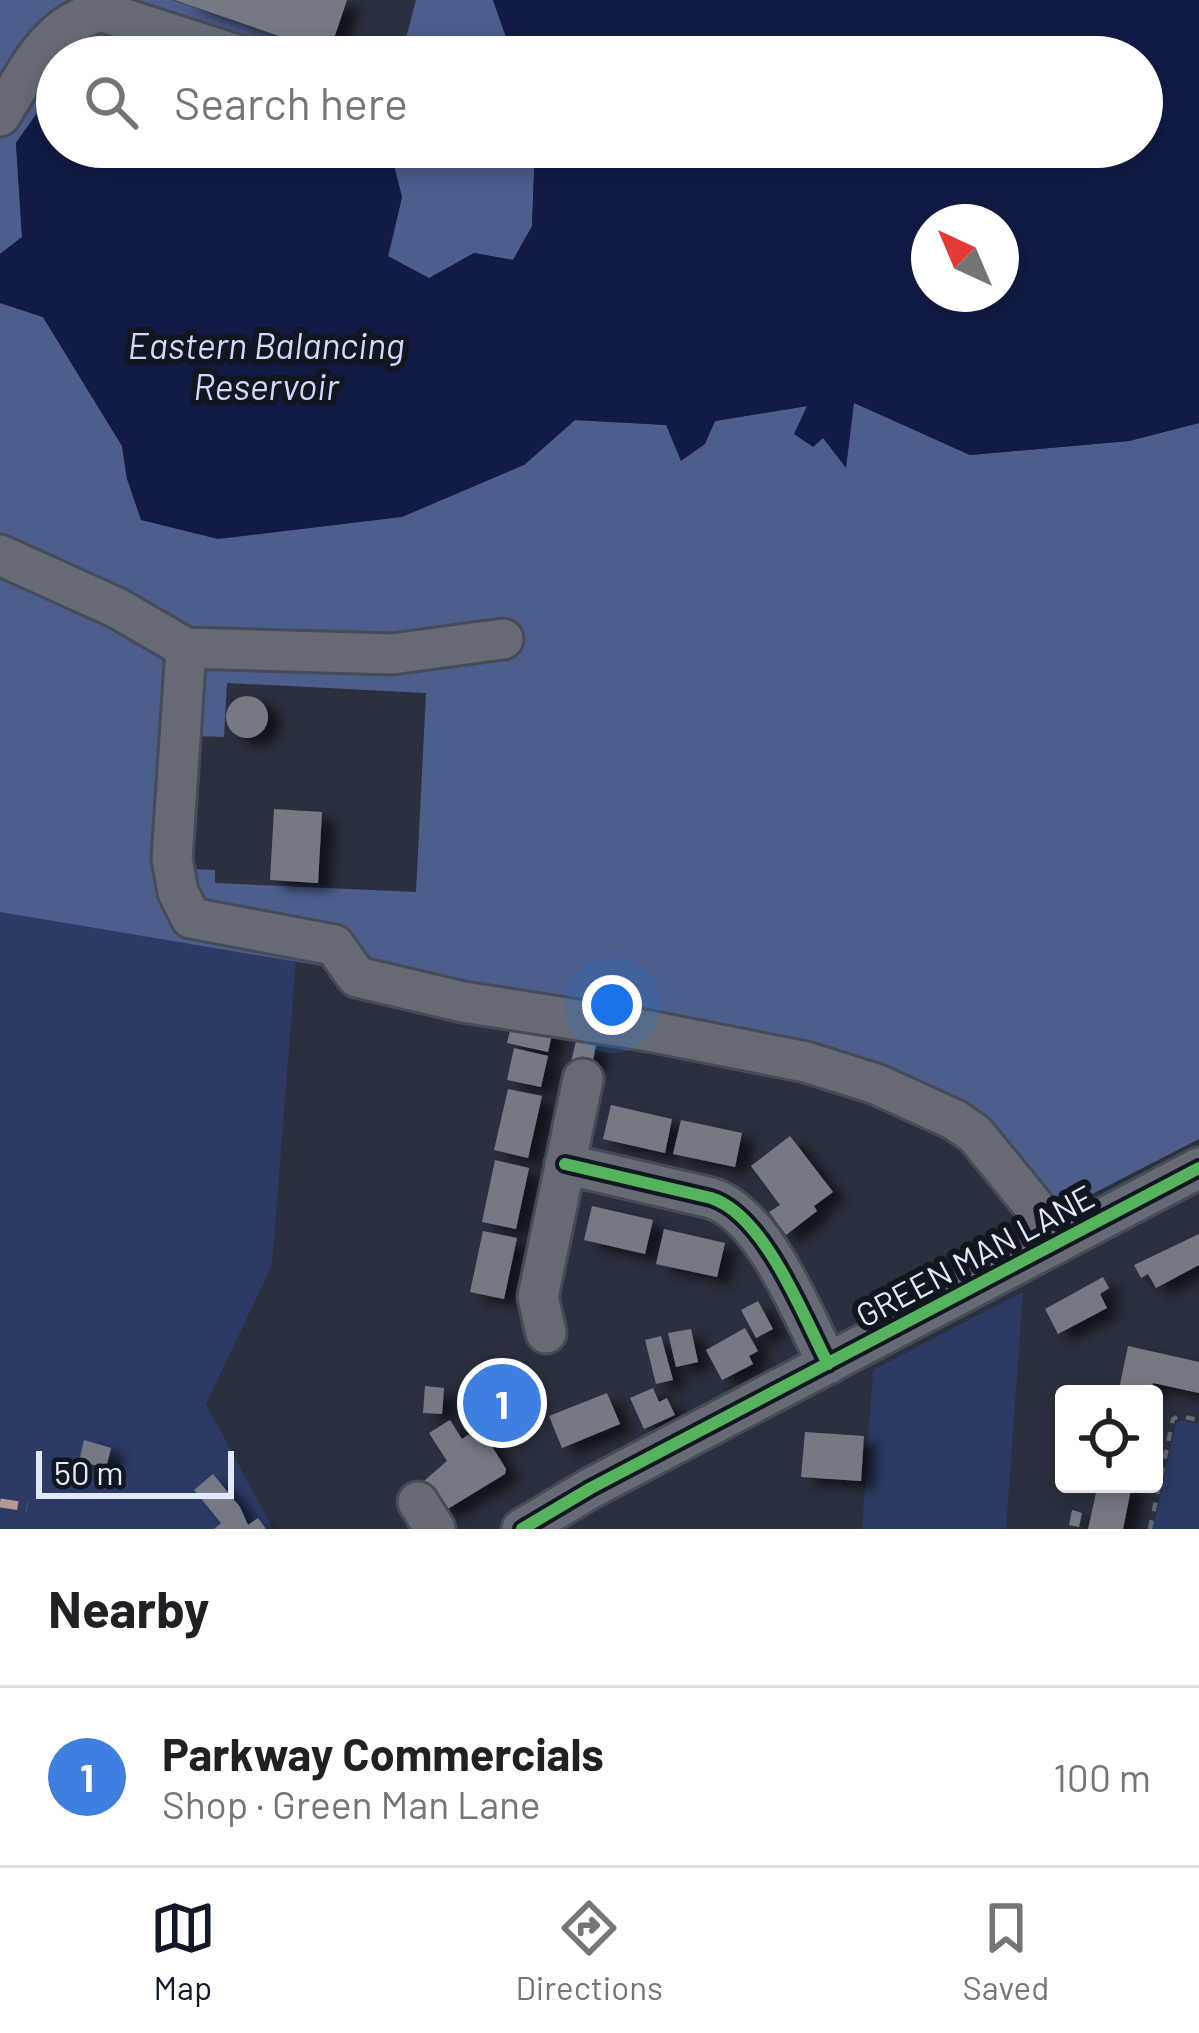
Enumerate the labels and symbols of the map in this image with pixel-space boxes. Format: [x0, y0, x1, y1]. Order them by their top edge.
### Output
north arrow [911, 204, 1019, 312]
water label: Eastern Balancing Reservoir [128, 323, 404, 407]
your location [582, 975, 642, 1035]
street label: GREEN MAN LANE [849, 1176, 1100, 1335]
pin: 1 [463, 1358, 541, 1448]
scale bar [36, 1445, 234, 1498]

